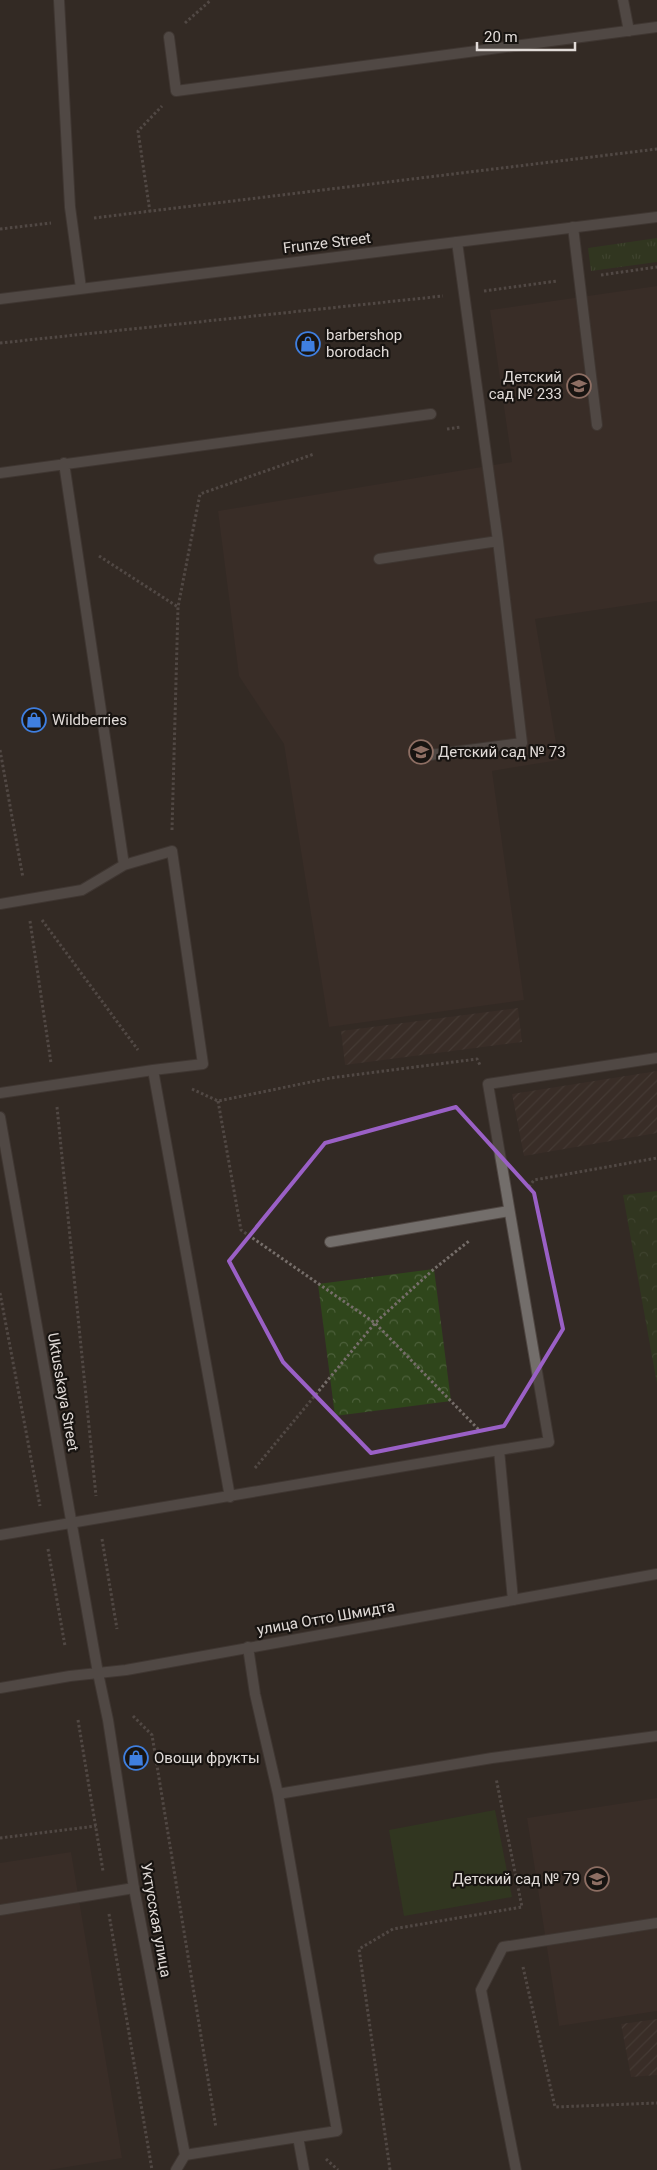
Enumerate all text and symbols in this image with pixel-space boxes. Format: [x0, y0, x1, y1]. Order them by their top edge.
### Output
scale bar [477, 20, 574, 52]
text: 20 m [484, 28, 518, 46]
street label: Frunze Street [282, 229, 372, 257]
place label: barbershop borodach [326, 326, 402, 361]
shop icon: barbershop borodach [295, 331, 321, 357]
place label: Детский сад № 233 [489, 368, 562, 403]
school or university icon: Детский сад № 233 [566, 373, 592, 399]
shop icon: Wildberries [21, 707, 47, 733]
place label: Wildberries [52, 711, 127, 729]
school or university icon: Детский сад № 73 [408, 739, 434, 765]
place label: Детский сад № 73 [438, 743, 566, 761]
street label: Uktusskaya Street [44, 1331, 82, 1453]
street label: улица Отто Шмидта [256, 1597, 396, 1639]
shop icon: Овощи фрукты [123, 1745, 149, 1771]
place label: Овощи фрукты [154, 1749, 260, 1767]
street label: Уктусская улица [137, 1861, 175, 1979]
school or university icon: Детский сад № 79 [584, 1866, 610, 1892]
place label: Детский сад № 79 [452, 1870, 580, 1888]

